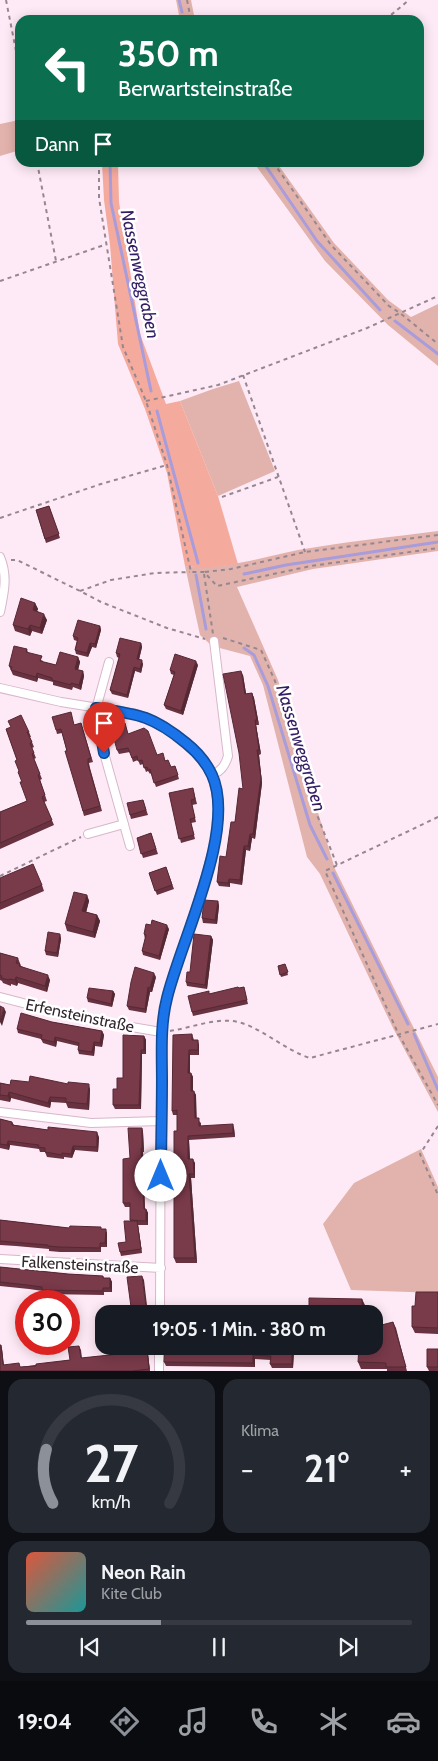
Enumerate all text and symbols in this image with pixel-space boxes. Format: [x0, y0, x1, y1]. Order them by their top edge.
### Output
text: 350 m [118, 32, 219, 75]
icon: left [35, 35, 100, 100]
text: Berwartsteinstraße [118, 75, 293, 102]
icon: arrive [89, 130, 117, 158]
text: Dann [35, 133, 79, 156]
water label: Nassenweggraben [116, 207, 164, 341]
water label: Nassenweggraben [271, 682, 331, 814]
pin [83, 702, 125, 753]
icon: arrive [90, 709, 118, 737]
street label: Erfensteinstraße [24, 995, 136, 1036]
position arrow [134, 1149, 186, 1201]
street label: Falkensteinstraße [21, 1252, 139, 1277]
speed limit sign: 30 [15, 1290, 80, 1355]
text: 19:05 · 1 Min. · 380 m [152, 1318, 326, 1341]
text: Klima [241, 1421, 279, 1440]
text: 27 [84, 1432, 139, 1495]
text: 21° [304, 1445, 349, 1492]
text: − [241, 1452, 253, 1486]
text: + [400, 1452, 412, 1486]
text: km/h [92, 1491, 131, 1512]
text: Neon Rain [101, 1561, 186, 1584]
text: Kite Club [101, 1584, 162, 1603]
icon: previous [76, 1633, 104, 1661]
icon: pause [205, 1633, 233, 1661]
icon: next [334, 1633, 362, 1661]
icon: directions [107, 1704, 142, 1739]
icon: music [176, 1704, 211, 1739]
icon: phone [246, 1704, 281, 1739]
icon: climate [316, 1704, 351, 1739]
icon: car [386, 1704, 421, 1739]
text: 19:04 [17, 1708, 72, 1735]

